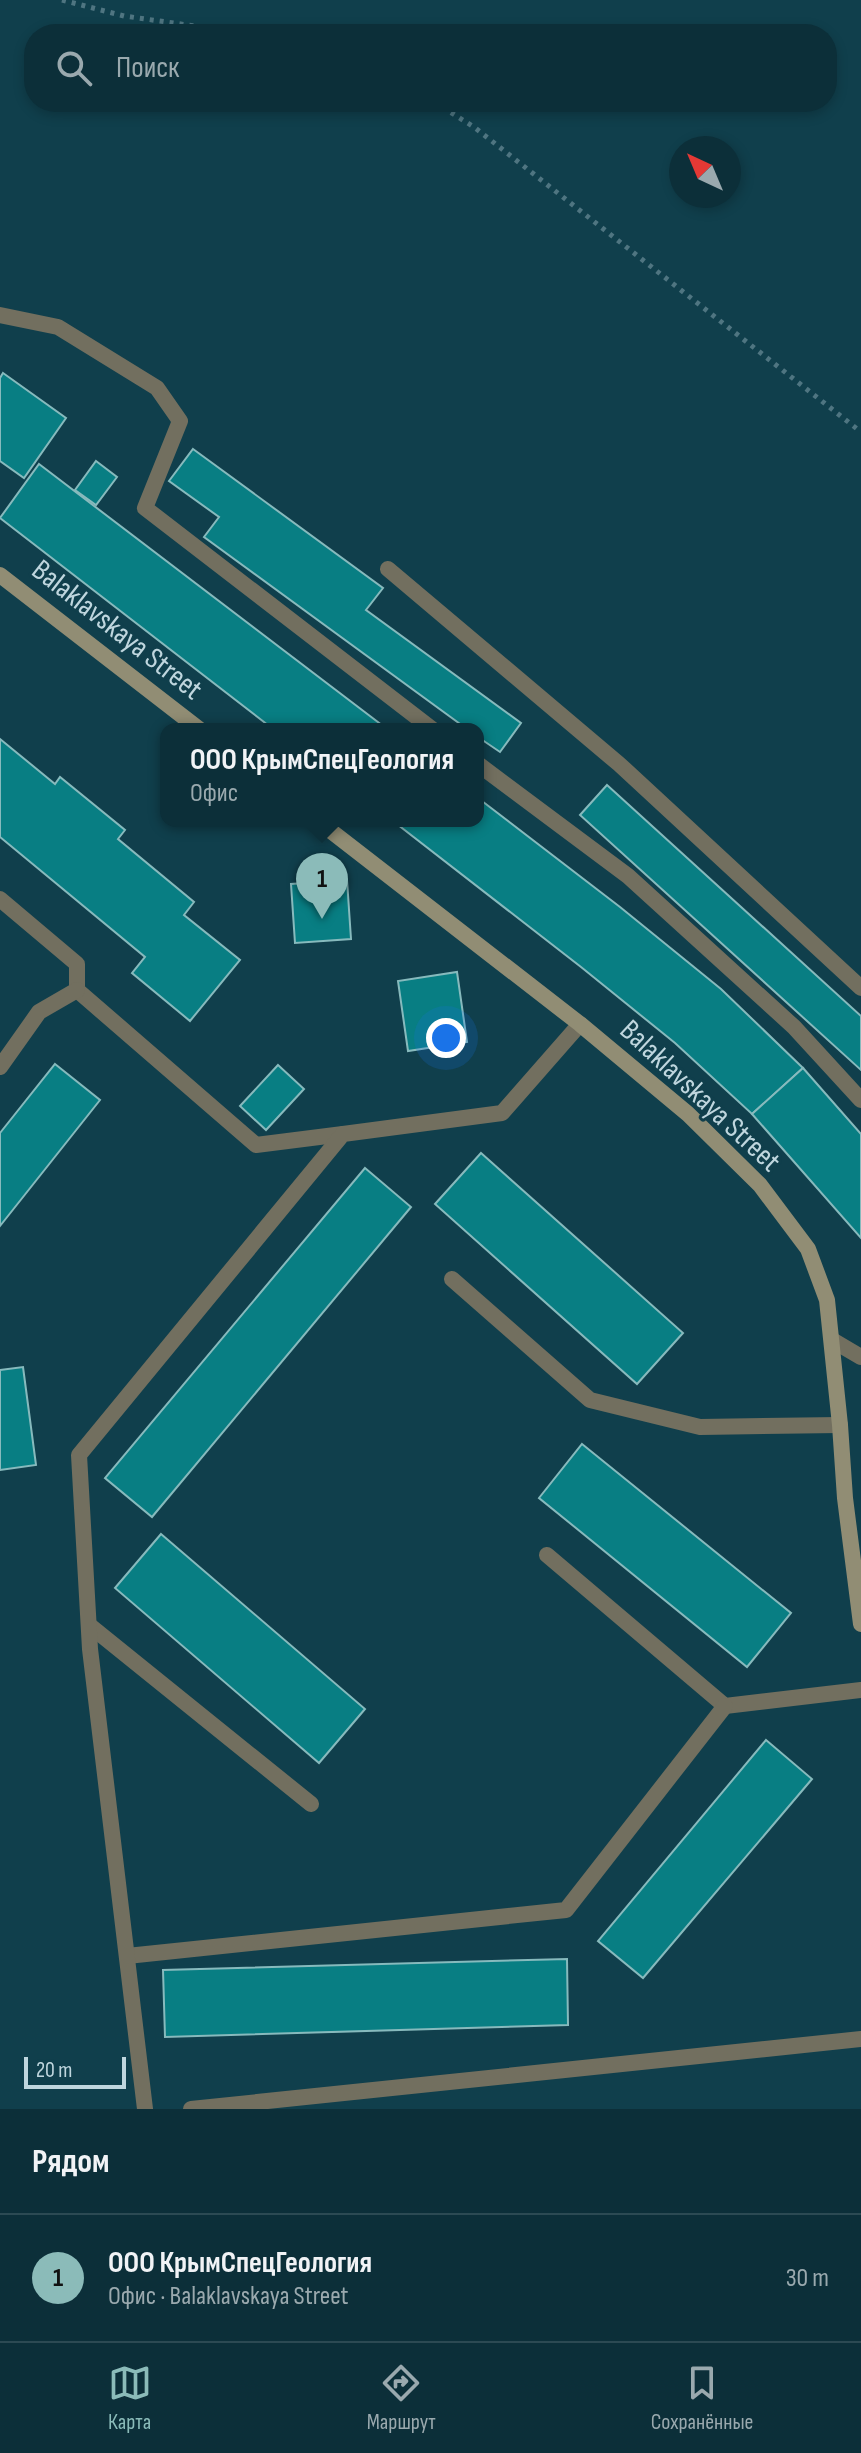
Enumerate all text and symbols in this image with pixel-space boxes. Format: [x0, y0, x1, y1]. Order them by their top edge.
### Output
search box [24, 24, 837, 112]
icon: search [52, 46, 96, 90]
text: Поиск [116, 50, 179, 86]
north arrow [669, 136, 741, 208]
street label: Balaklavskaya Street [25, 552, 209, 708]
popup [160, 723, 484, 827]
text: ООО КрымСпецГеология [190, 742, 454, 778]
text: Офис [190, 778, 238, 809]
pin: 1 [296, 853, 348, 919]
street label: Balaklavskaya Street [612, 1012, 788, 1180]
your location [426, 1018, 466, 1058]
scale bar [24, 2053, 126, 2089]
text: 20 m [36, 2057, 73, 2084]
text: Рядом [32, 2141, 110, 2182]
text: ООО КрымСпецГеология [108, 2245, 372, 2281]
text: 1 [53, 2263, 63, 2294]
text: 30 m [786, 2263, 829, 2294]
text: Офис · Balaklavskaya Street [108, 2281, 348, 2312]
tab: Карта [108, 2361, 152, 2436]
tab: Маршрут [367, 2361, 436, 2436]
tab: Сохранённые [651, 2361, 753, 2436]

